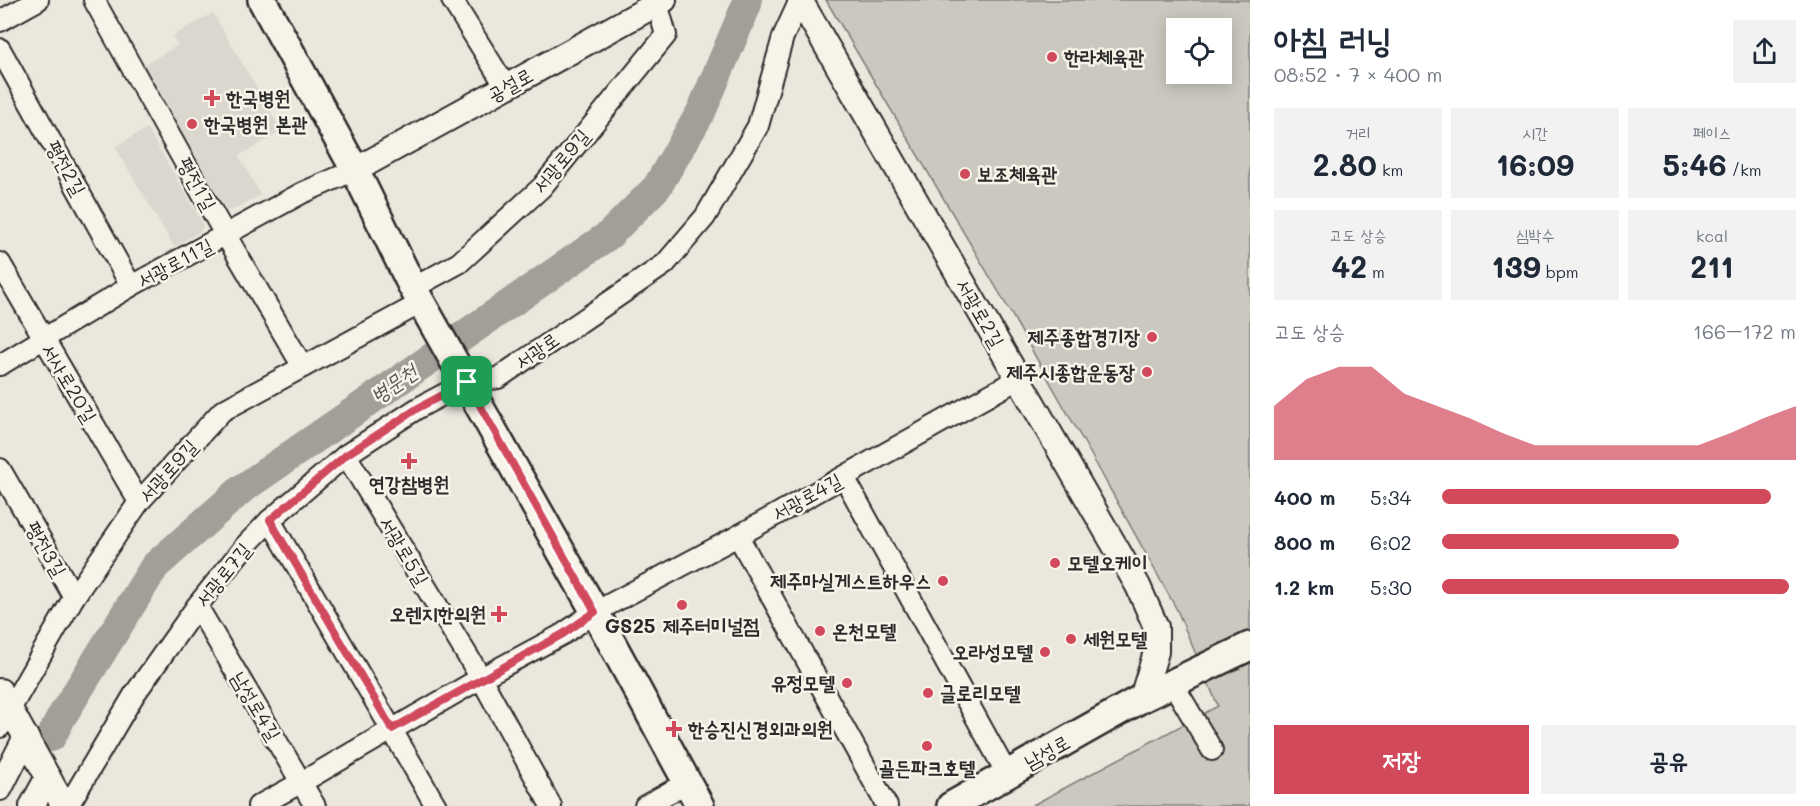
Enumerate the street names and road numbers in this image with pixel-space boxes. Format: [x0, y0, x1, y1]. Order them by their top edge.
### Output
street label: 공설로 [482, 61, 537, 107]
street label: 서광로9길 [526, 123, 595, 198]
street label: 평전2길 [41, 135, 93, 200]
street label: 평전1길 [173, 152, 223, 215]
street label: 서광로11길 [132, 231, 217, 293]
street label: 서광로2길 [951, 273, 1011, 352]
street label: 서광로 [509, 326, 564, 375]
street label: 서사로20길 [36, 338, 104, 427]
street label: 서광로9길 [132, 433, 202, 507]
street label: 서광로4길 [767, 466, 846, 526]
street label: 서광로5길 [374, 511, 436, 590]
street label: 평전3길 [21, 516, 73, 581]
street label: 서광로7길 [188, 537, 256, 612]
street label: 남성로4길 [226, 666, 288, 745]
street label: 남성로 [1019, 728, 1074, 774]

